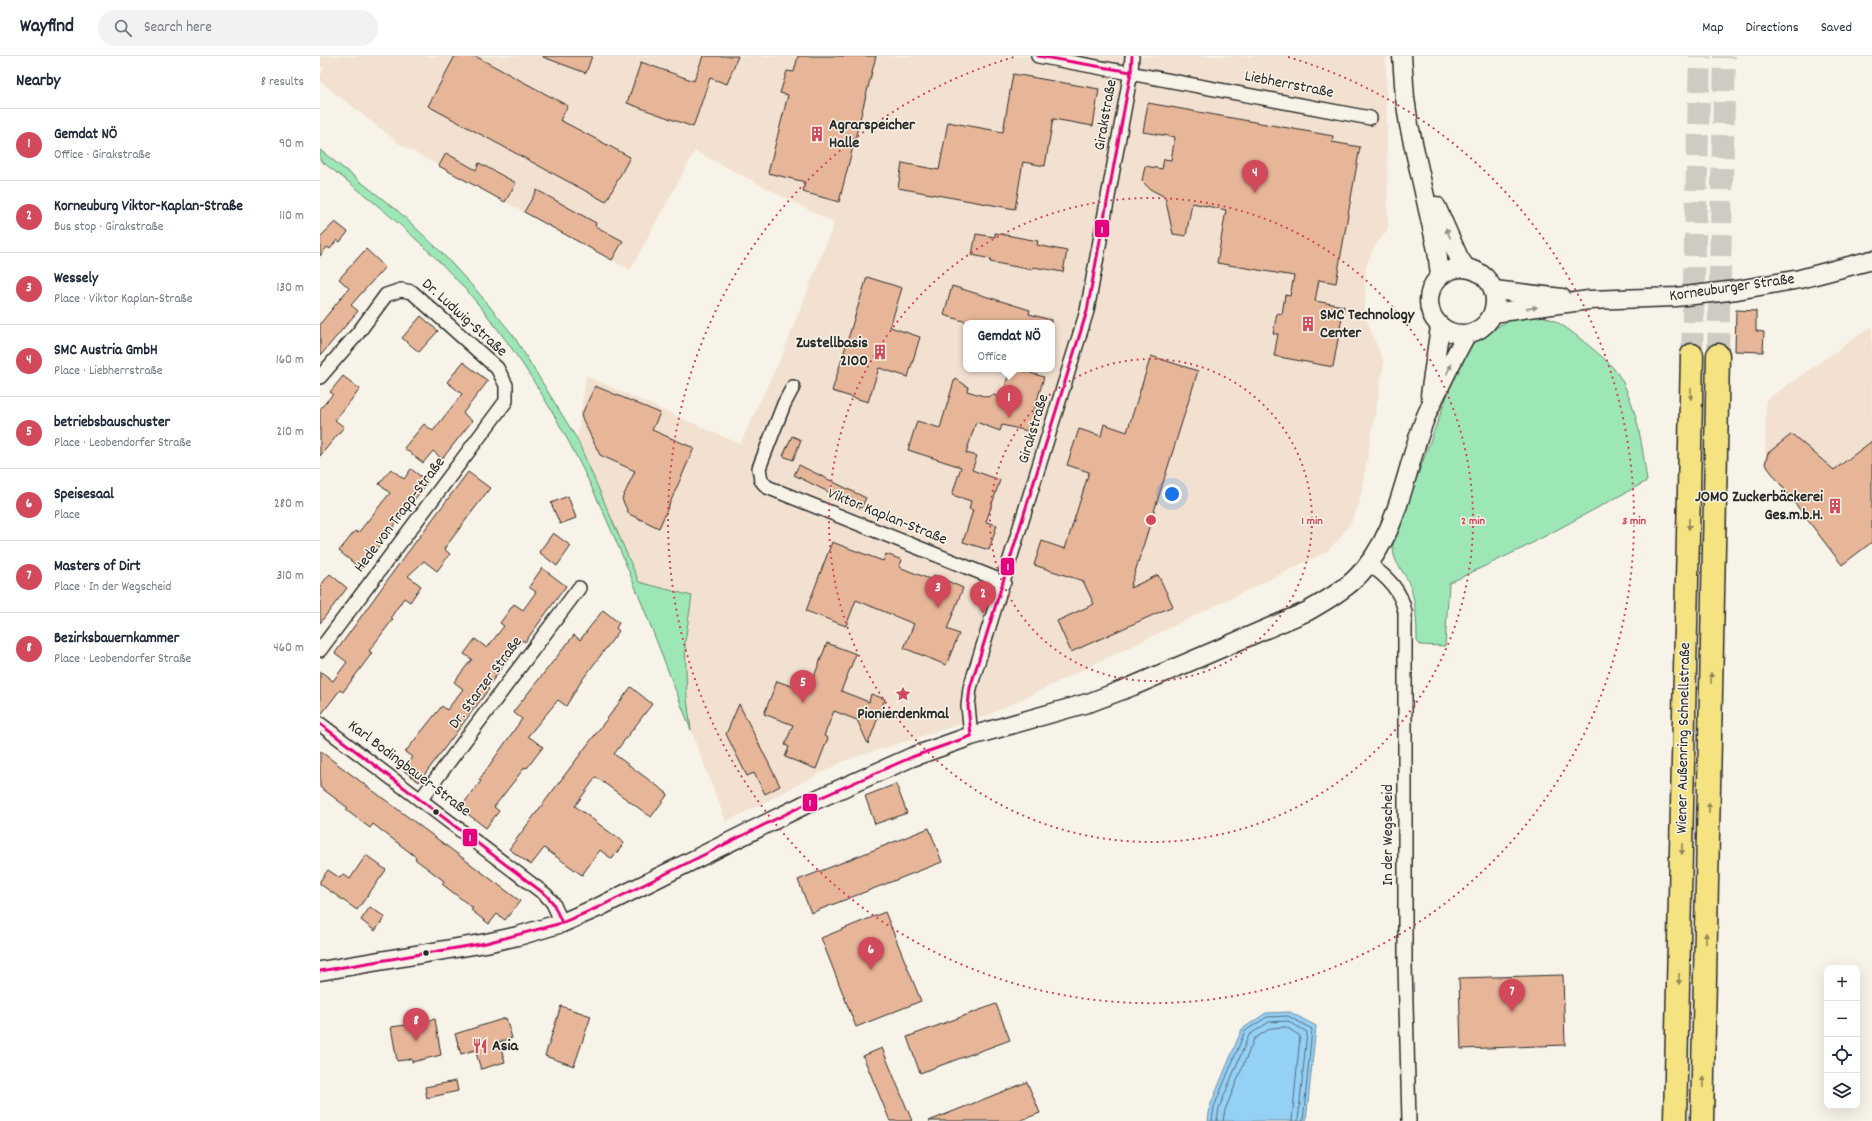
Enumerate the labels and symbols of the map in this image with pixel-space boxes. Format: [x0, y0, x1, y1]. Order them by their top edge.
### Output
street label: Liebherrstraße [1242, 65, 1336, 105]
street label: Girakstraße [1088, 78, 1124, 152]
place label: Agrarspeicher Halle [829, 114, 916, 155]
building icon: Agrarspeicher Halle [808, 125, 826, 143]
pin: 4 [1242, 160, 1268, 193]
line badge: 1 [1094, 219, 1110, 238]
text: 1 [1101, 223, 1103, 239]
one-way arrow [1445, 228, 1451, 239]
street label: Korneuburger Straße [1668, 268, 1796, 308]
street label: Dr. Ludwig-Straße [416, 273, 512, 363]
place label: SMC Technology Center [1320, 304, 1416, 345]
one-way arrow [1526, 305, 1538, 311]
building icon: SMC Technology Center [1299, 315, 1317, 333]
place label: Zustellbasis 2100 [796, 332, 868, 373]
building icon: Zustellbasis 2100 [871, 343, 889, 361]
one-way arrow [1446, 363, 1452, 375]
pin: 1 [996, 385, 1022, 418]
one-way arrow [1688, 388, 1695, 400]
street label: Girakstraße [1013, 391, 1055, 467]
street label: Hede von Trapp-Straße [349, 452, 451, 578]
street label: Viktor Kaplan-Straße [824, 482, 950, 552]
your location [1162, 484, 1182, 504]
place label: JOMO Zuckerbäckerei Ges.m.b.H. [1695, 486, 1823, 527]
building icon: JOMO Zuckerbäckerei Ges.m.b.H. [1826, 497, 1844, 515]
centre of rings [1144, 513, 1158, 527]
text: 1 min [1301, 513, 1323, 530]
text: 2 min [1461, 513, 1485, 530]
text: 3 min [1622, 513, 1646, 530]
one-way arrow [1686, 518, 1692, 531]
line badge: 1 [1000, 557, 1015, 576]
text: 1 [1007, 560, 1009, 576]
pin: 3 [925, 575, 951, 608]
pin: 2 [970, 581, 996, 614]
street label: Dr. Starzer Straße [444, 632, 528, 734]
street label: Wiener Außenring Schnellstraße [1671, 642, 1697, 834]
pin: 5 [790, 670, 816, 703]
one-way arrow [1708, 672, 1715, 684]
place icon: Pionierdenkmal [894, 685, 912, 703]
place label: Pionierdenkmal [857, 703, 949, 726]
street label: Karl Bodingbauer-Straße [343, 715, 475, 823]
street label: In der Wegscheid [1377, 784, 1400, 886]
line badge: 1 [802, 793, 818, 812]
text: 1 [809, 796, 811, 812]
one-way arrow [1705, 802, 1712, 814]
unlabelled marker [431, 807, 441, 817]
line badge: 1 [462, 828, 478, 847]
text: 1 [469, 831, 471, 847]
one-way arrow [1679, 843, 1685, 856]
one-way arrow [1703, 931, 1709, 944]
pin: 6 [858, 937, 884, 970]
unlabelled marker [421, 948, 431, 958]
one-way arrow [1676, 973, 1682, 986]
pin: 7 [1499, 979, 1525, 1012]
pin: 8 [403, 1008, 429, 1041]
place label: Asia [492, 1035, 519, 1058]
restaurant icon: Asia [471, 1037, 489, 1055]
one-way arrow [1700, 1075, 1706, 1088]

